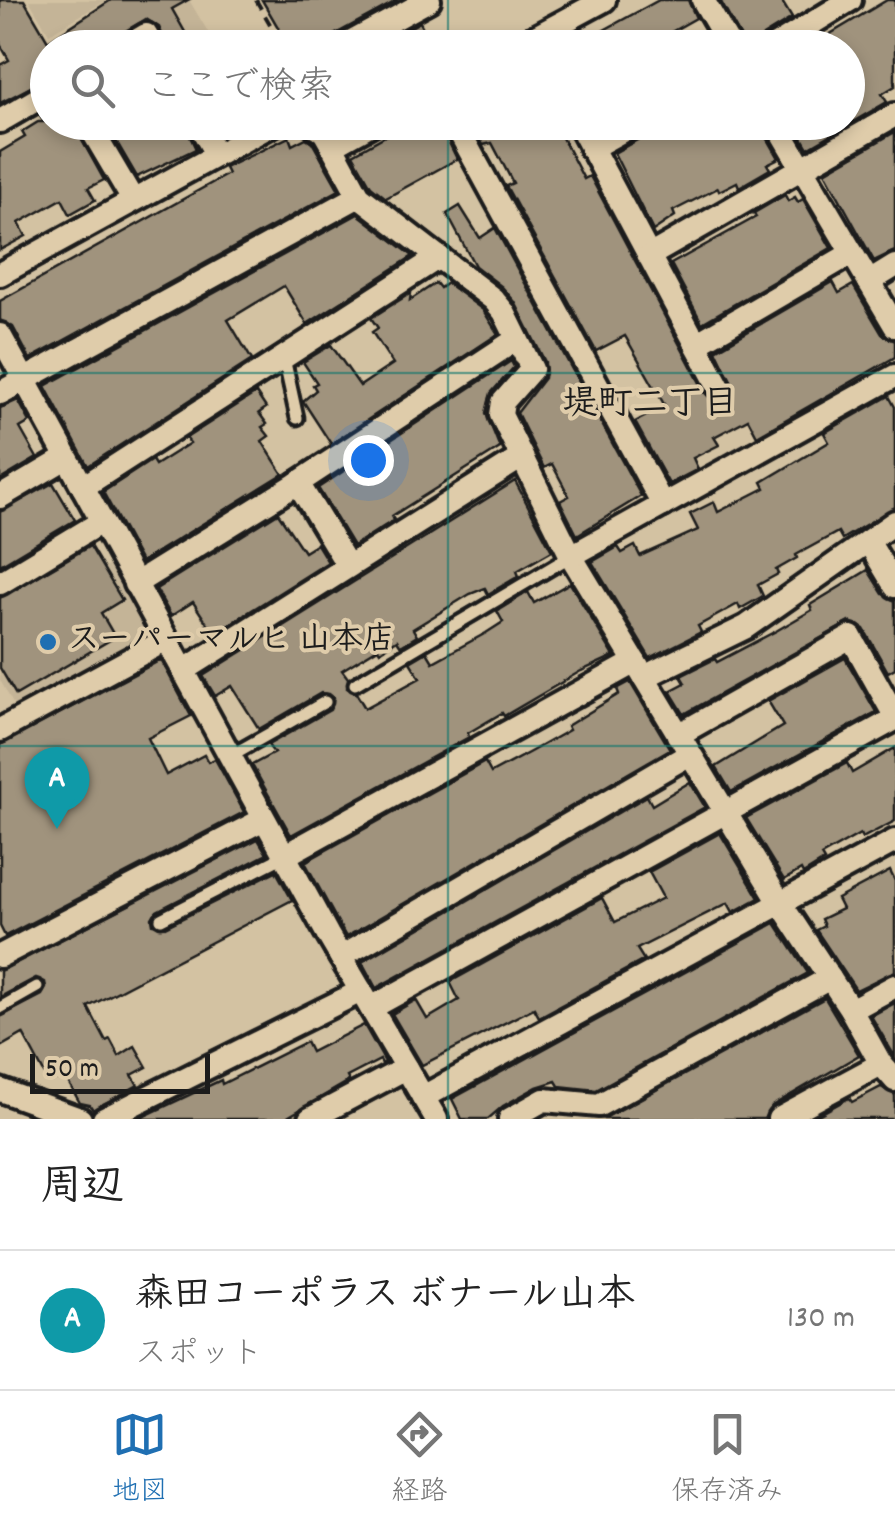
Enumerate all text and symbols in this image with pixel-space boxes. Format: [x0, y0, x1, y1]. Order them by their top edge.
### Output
search box [30, 30, 865, 140]
icon: search [65, 58, 120, 113]
text: ここで検索 [145, 62, 335, 117]
district label: 堤町二丁目 [562, 381, 738, 431]
your location [343, 435, 394, 486]
place label: スーパーマルヒ 山本店 [68, 619, 395, 665]
marker: スーパーマルヒ 山本店 [37, 631, 59, 653]
pin: A [24, 746, 90, 829]
scale bar [30, 1049, 210, 1094]
text: 50 m [45, 1051, 99, 1091]
text: 周辺 [40, 1160, 124, 1220]
text: 森田コーポラス ボナール山本 [135, 1270, 635, 1325]
text: A [64, 1297, 81, 1343]
text: 130 m [787, 1297, 855, 1343]
text: スポット [135, 1333, 263, 1379]
tab: 地図 [112, 1407, 168, 1514]
tab: 経路 [391, 1407, 447, 1514]
tab: 保存済み [671, 1407, 783, 1514]

